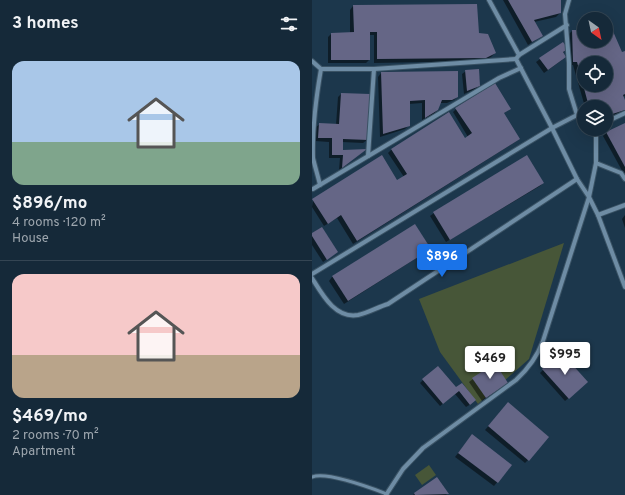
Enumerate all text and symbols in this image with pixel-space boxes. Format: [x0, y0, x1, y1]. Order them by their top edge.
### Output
north arrow [577, 12, 613, 48]
map controls [577, 12, 613, 136]
text: 3 homes [12, 13, 79, 35]
icon: filters [278, 13, 300, 35]
button: locate [577, 56, 613, 92]
icon: home [120, 87, 192, 159]
button: layers [577, 100, 613, 136]
text: $896/mo [12, 193, 87, 215]
text: 4 rooms · 120 m² [12, 215, 106, 231]
text: House [12, 231, 49, 247]
pin: $896 [418, 244, 466, 278]
text: $896 [426, 249, 458, 265]
icon: home [120, 300, 192, 372]
pin: $995 [541, 342, 589, 376]
pin: $469 [466, 346, 514, 380]
text: $995 [549, 347, 581, 363]
text: $469 [474, 351, 506, 367]
text: $469/mo [12, 406, 88, 428]
text: 2 rooms · 70 m² [12, 428, 99, 444]
text: Apartment [12, 444, 75, 460]

